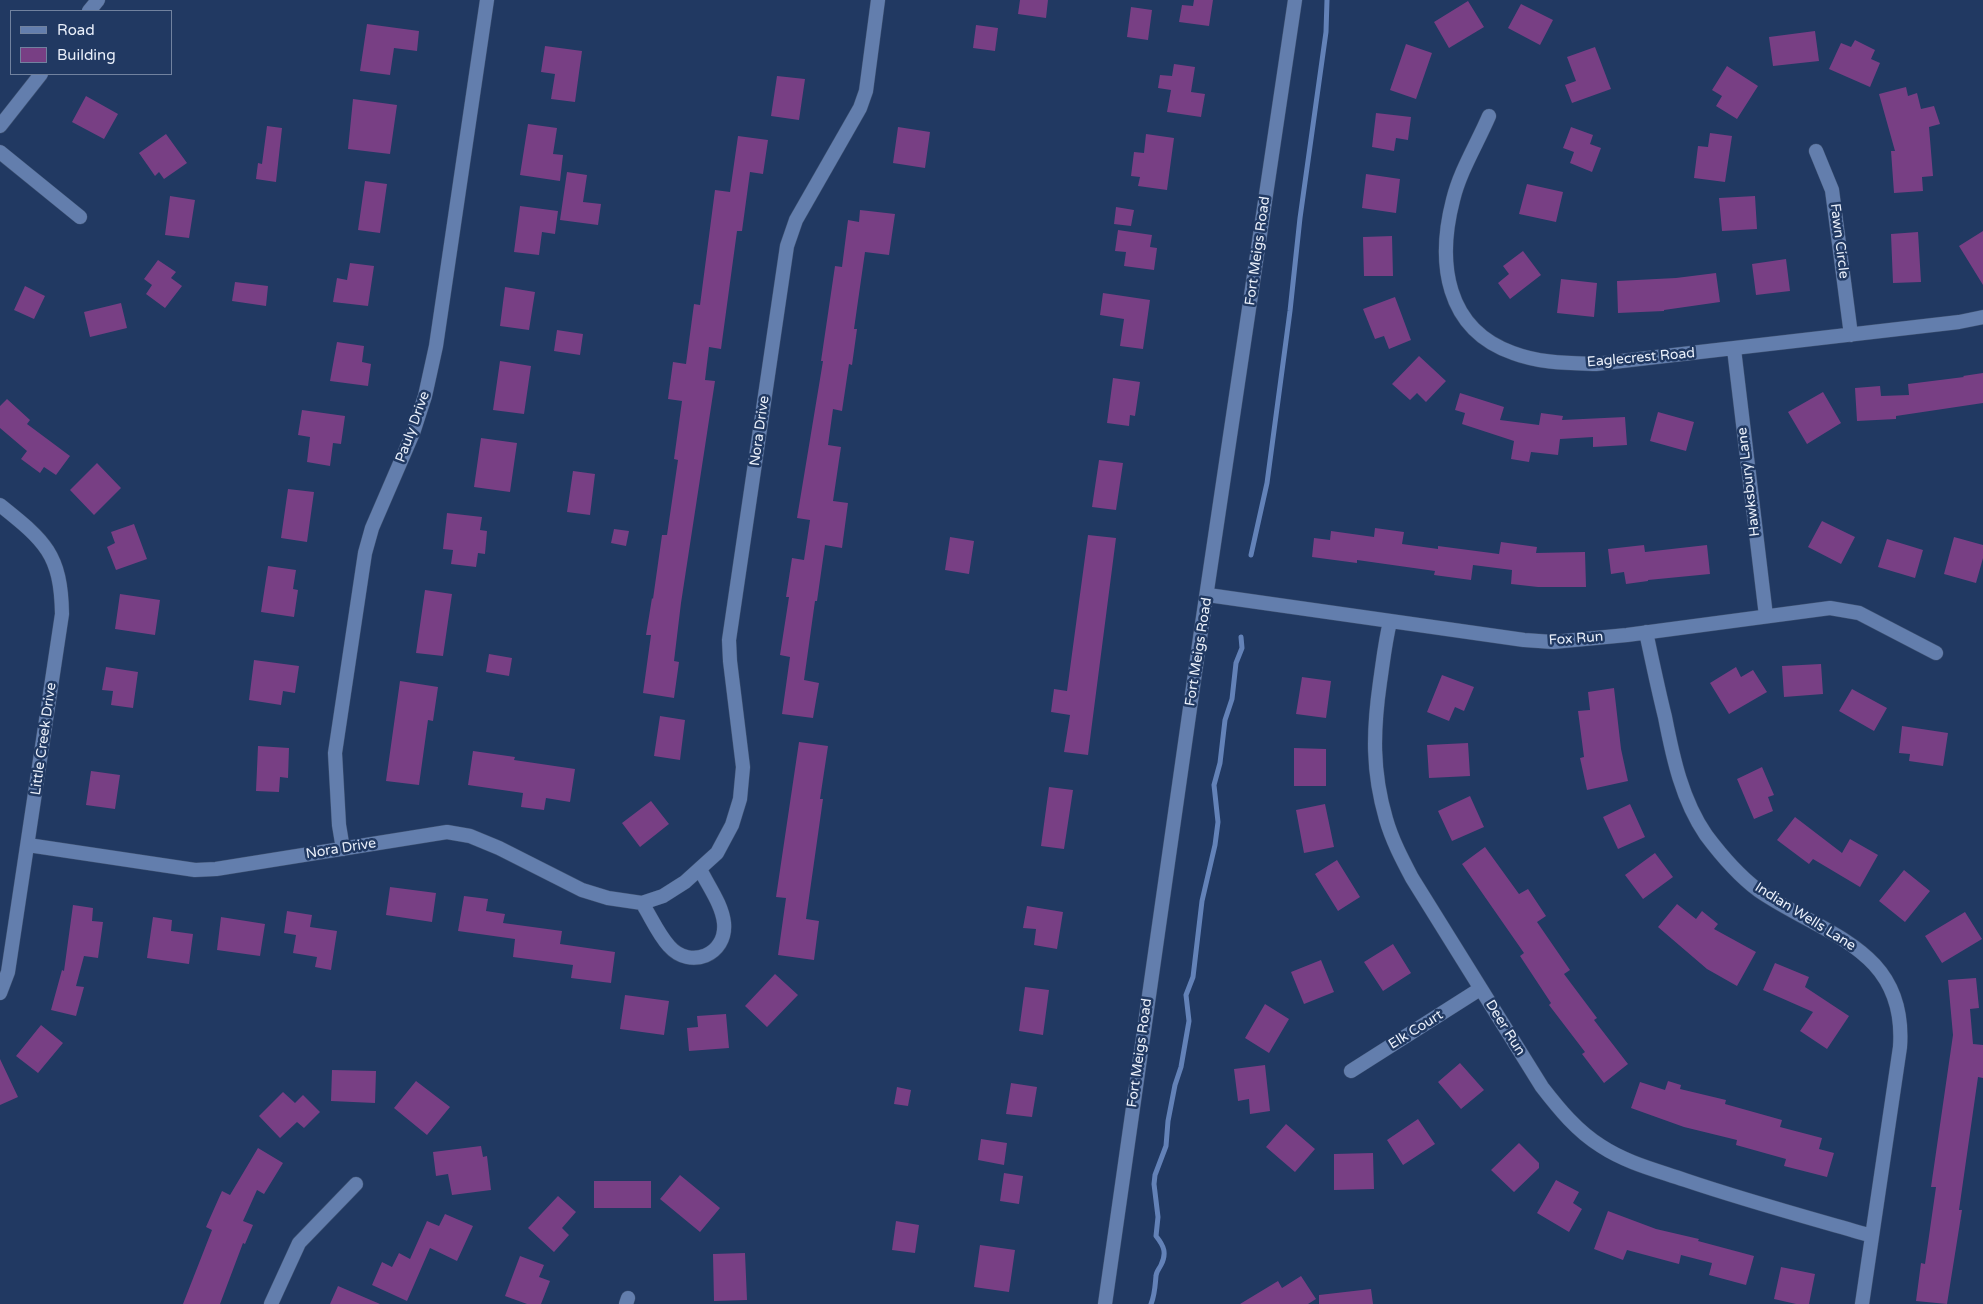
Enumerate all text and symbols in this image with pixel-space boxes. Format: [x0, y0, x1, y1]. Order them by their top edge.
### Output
legend [10, 10, 172, 75]
text: Road [57, 21, 95, 39]
text: Building [57, 46, 116, 64]
street label: Fort Meigs Road [1242, 195, 1274, 307]
street label: Fawn Circle [1826, 202, 1852, 280]
street label: Eaglecrest Road [1586, 345, 1696, 371]
street label: Pauly Drive [392, 389, 434, 465]
street label: Nora Drive [747, 395, 773, 467]
street label: Hawksbury Lane [1734, 426, 1764, 538]
street label: Fort Meigs Road [1182, 596, 1216, 708]
street label: Fox Run [1548, 629, 1604, 649]
street label: Little Creek Drive [28, 682, 60, 796]
street label: Nora Drive [305, 835, 377, 863]
street label: Indian Wells Lane [1751, 879, 1859, 955]
street label: Fort Meigs Road [1124, 997, 1156, 1109]
street label: Deer Run [1481, 997, 1529, 1059]
street label: Elk Court [1386, 1007, 1446, 1053]

